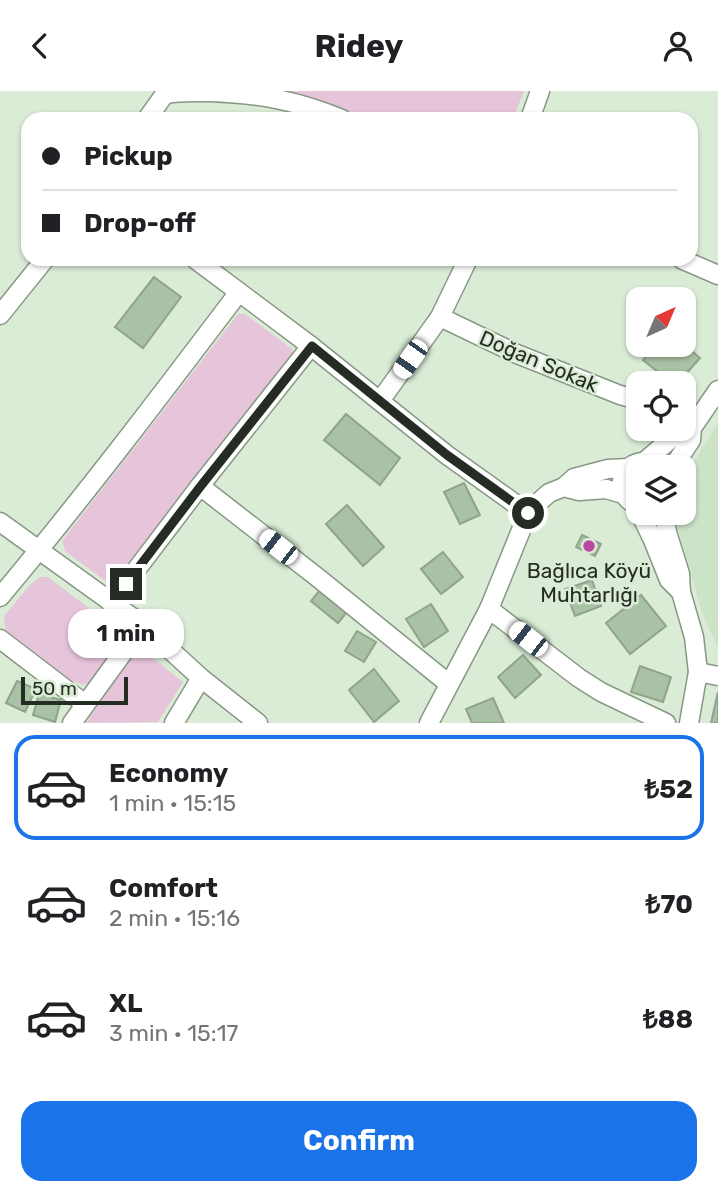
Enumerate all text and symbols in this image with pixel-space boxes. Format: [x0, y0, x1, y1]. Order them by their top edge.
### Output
icon: back [21, 27, 59, 65]
text: Ridey [315, 27, 403, 65]
icon: person [659, 27, 697, 65]
text: Pickup [84, 141, 173, 172]
text: Drop-off [84, 208, 196, 239]
north arrow [626, 287, 696, 357]
map controls [626, 287, 696, 525]
street label: Doğan Sokak [476, 325, 602, 397]
car [390, 336, 431, 382]
button: locate [626, 371, 696, 441]
button: layers [626, 455, 696, 525]
route start [512, 497, 544, 529]
car [255, 526, 302, 568]
marker: Bağlıca Köyü Muhtarlığı [581, 538, 597, 554]
place label: Bağlıca Köyü Muhtarlığı [527, 558, 651, 607]
route end [110, 568, 142, 600]
callout: 1 min [68, 609, 184, 657]
car [505, 618, 552, 660]
text: 1 min [97, 619, 155, 647]
scale bar [21, 673, 128, 705]
text: 50 m [32, 677, 77, 700]
icon: car [25, 756, 88, 819]
text: Economy [109, 758, 228, 789]
text: ₺52 [644, 774, 693, 805]
text: 1 min · 15:15 [109, 789, 236, 817]
icon: car [25, 871, 88, 934]
text: Comfort [109, 873, 218, 904]
text: ₺70 [646, 889, 693, 920]
text: 2 min · 15:16 [109, 904, 240, 932]
icon: car [25, 986, 88, 1049]
text: XL [109, 988, 142, 1019]
text: ₺88 [643, 1004, 693, 1035]
text: 3 min · 15:17 [109, 1019, 238, 1047]
button: Confirm [21, 1101, 697, 1181]

